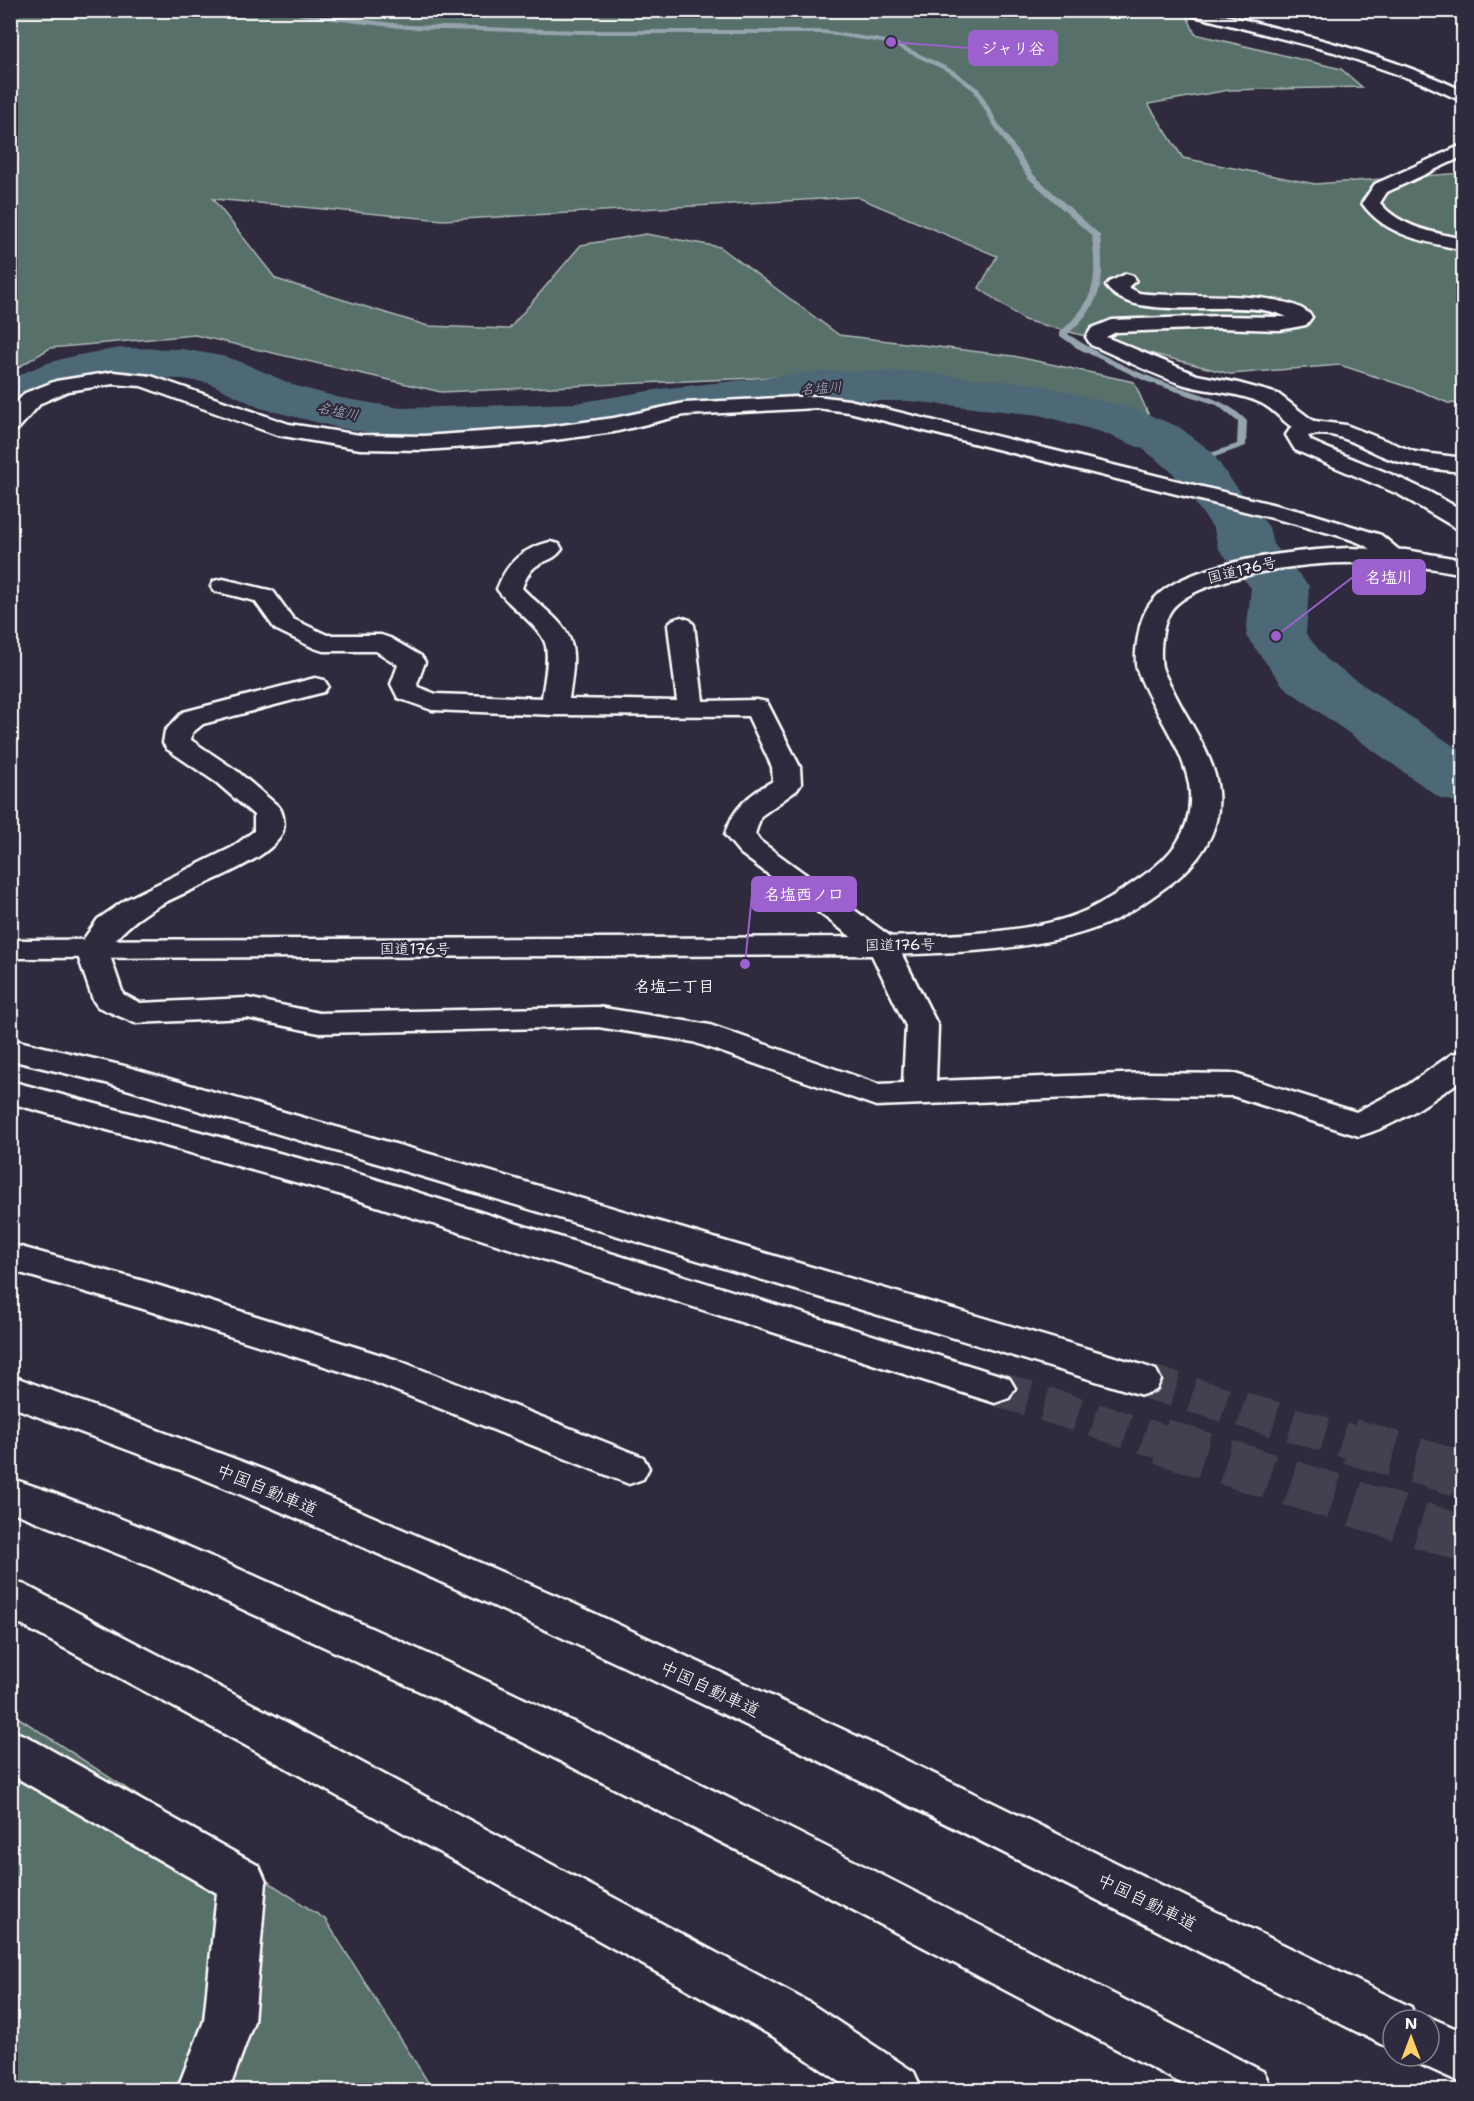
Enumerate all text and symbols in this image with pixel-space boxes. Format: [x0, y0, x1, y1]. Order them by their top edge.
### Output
callout: ジャリ谷 [969, 31, 1057, 65]
text: ジャリ谷 [981, 38, 1045, 59]
water label: 名塩川 [799, 378, 843, 398]
water label: 名塩川 [316, 398, 360, 424]
street label: 国道176号 [1205, 552, 1279, 588]
callout: 名塩川 [1353, 560, 1425, 594]
text: 名塩川 [1365, 567, 1413, 588]
callout: 名塩西ノ口 [752, 877, 856, 911]
text: 名塩西ノ口 [764, 884, 844, 905]
street label: 国道176号 [864, 934, 936, 956]
street label: 国道176号 [380, 939, 450, 959]
district label: 名塩二丁目 [634, 976, 714, 997]
street label: 中国自動車道 [213, 1458, 321, 1522]
street label: 中国自動車道 [656, 1655, 764, 1723]
street label: 中国自動車道 [1093, 1868, 1201, 1936]
north arrow [1381, 2008, 1441, 2068]
text: N [1405, 2013, 1417, 2034]

